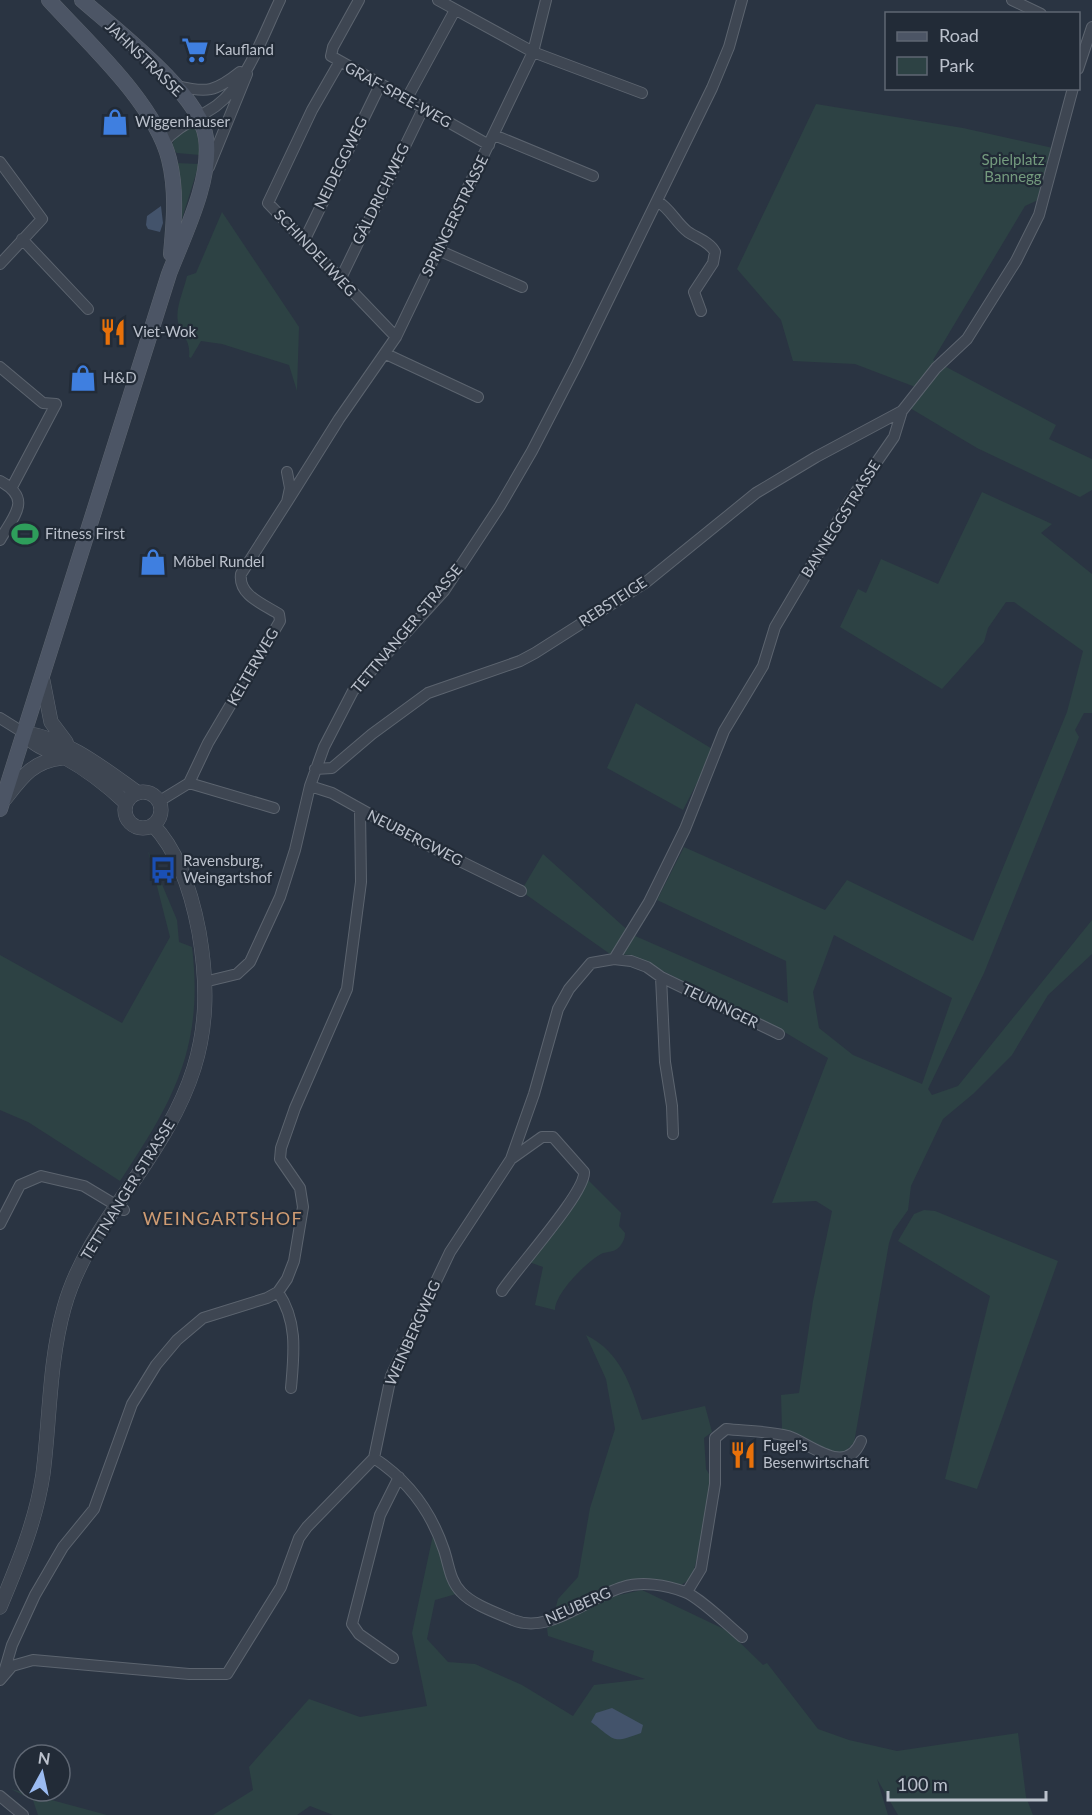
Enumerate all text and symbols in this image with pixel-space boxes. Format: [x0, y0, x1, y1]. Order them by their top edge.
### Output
legend [885, 12, 1080, 90]
street label: JAHNSTRASSE [102, 17, 187, 100]
text: Road [939, 24, 979, 46]
supermarket icon: Kaufland [180, 35, 210, 65]
place label: Kaufland [215, 40, 274, 58]
text: Park [939, 54, 975, 76]
street label: GRAF-SPEE-WEG [342, 57, 455, 131]
shop icon: Wiggenhauser [100, 107, 130, 137]
place label: Wiggenhauser [135, 112, 230, 130]
street label: NEIDEGGWEG [310, 113, 370, 212]
street label: GÄLDRICHWEG [348, 140, 412, 247]
park label: Spielplatz Bannegg [982, 150, 1045, 185]
street label: SPRINGERSTRASSE [417, 152, 491, 279]
street label: SCHINDELIWEG [271, 205, 361, 299]
restaurant icon: Viet-Wok [98, 317, 128, 347]
place label: Viet-Wok [133, 322, 197, 340]
shop icon: H&D [68, 363, 98, 393]
place label: H&D [103, 368, 137, 386]
street label: BANNEGGSTRASSE [797, 457, 883, 580]
sports icon: Fitness First [10, 519, 40, 549]
place label: Fitness First [45, 524, 126, 542]
shop icon: Möbel Rundel [138, 547, 168, 577]
place label: Möbel Rundel [173, 552, 265, 570]
street label: TETTNANGER STRASSE [347, 560, 465, 696]
street label: REBSTEIGE [575, 573, 650, 630]
street label: KELTERWEG [223, 624, 282, 708]
street label: NEUBERGWEG [365, 805, 466, 869]
place label: Ravensburg, Weingartshof [183, 851, 273, 886]
bus stop icon: Ravensburg, Weingartshof [148, 855, 178, 885]
street label: TEURINGER [679, 979, 762, 1032]
street label: TETTNANGER STRASSE [76, 1116, 178, 1263]
district label: WEINGARTSHOF [143, 1207, 303, 1229]
street label: WEINBERGWEG [381, 1277, 443, 1388]
place label: Fugel's Besenwirtschaft [763, 1436, 870, 1471]
restaurant icon: Fugel's Besenwirtschaft [728, 1440, 758, 1470]
street label: NEUBERG [542, 1583, 613, 1627]
north arrow [12, 1743, 72, 1803]
text: N [37, 1747, 52, 1768]
scale bar [888, 1764, 1046, 1802]
text: 100 m [897, 1773, 948, 1795]

